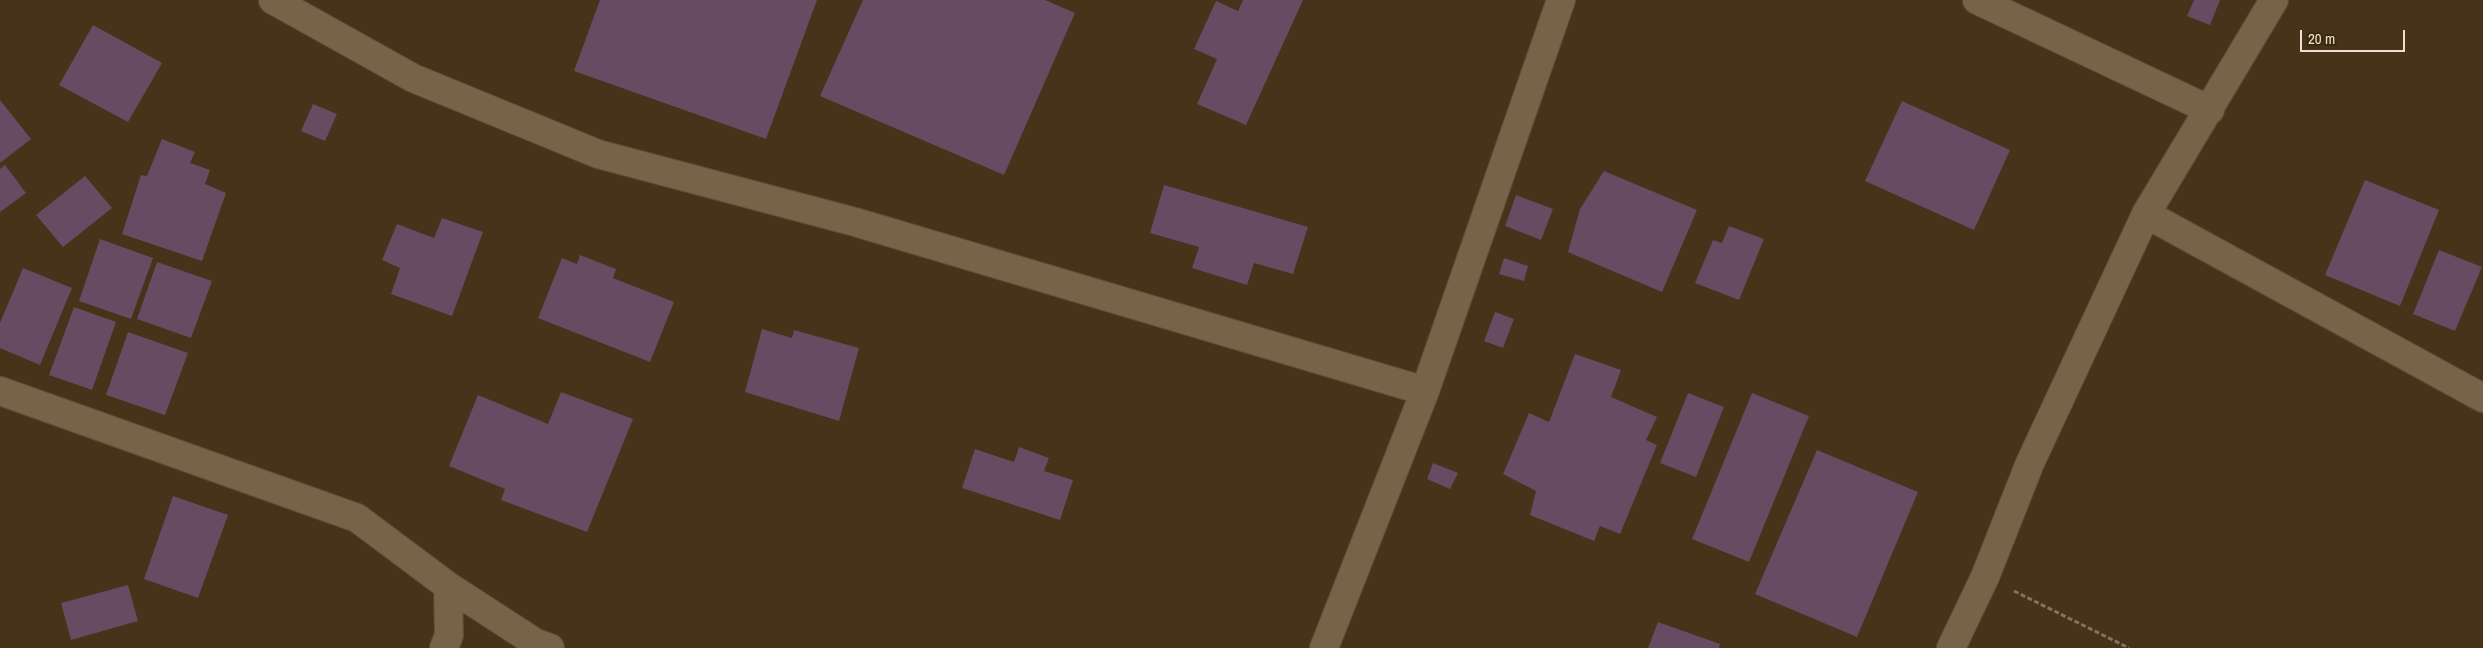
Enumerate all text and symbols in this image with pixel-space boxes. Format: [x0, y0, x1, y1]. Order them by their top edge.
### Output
scale bar [2303, 20, 2408, 52]
text: 20 m [2308, 28, 2335, 49]

